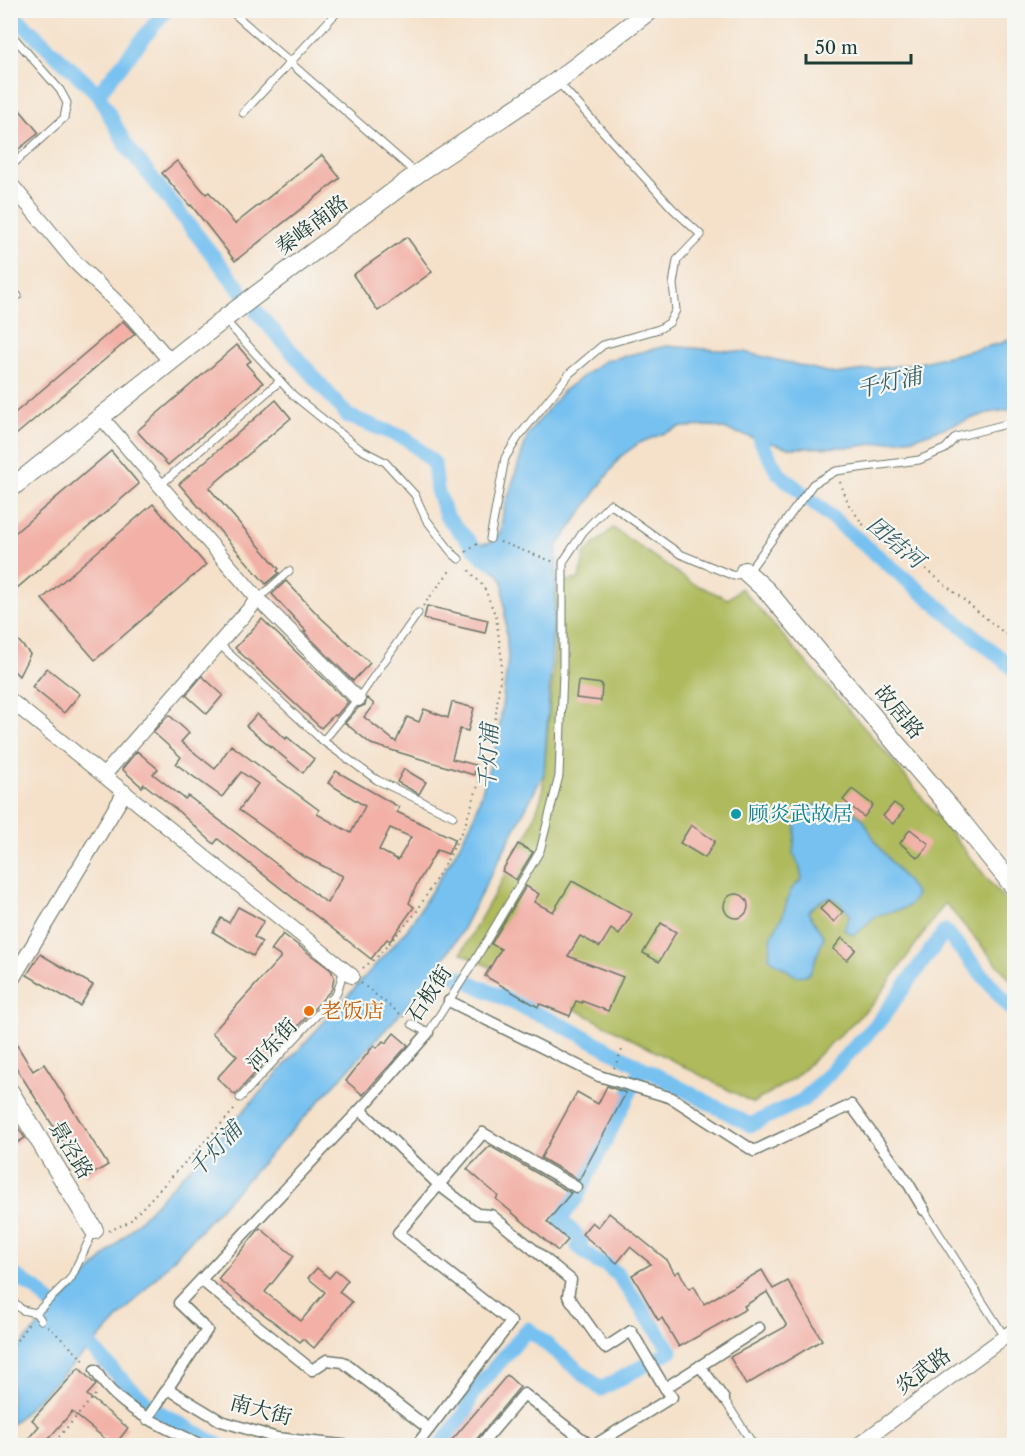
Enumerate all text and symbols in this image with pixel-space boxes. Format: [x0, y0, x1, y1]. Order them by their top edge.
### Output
scale bar [806, 27, 911, 65]
text: 50 m [815, 37, 858, 59]
street label: 秦峰南路 [271, 189, 353, 260]
water label: 千灯浦 [854, 361, 927, 403]
water label: 团结河 [862, 511, 933, 577]
street label: 故居路 [870, 680, 929, 744]
water label: 千灯浦 [474, 721, 503, 790]
place label: 顾炎武故居 [748, 801, 853, 826]
marker: 顾炎武故居 [729, 807, 743, 821]
street label: 石板街 [401, 961, 457, 1027]
place label: 老饭店 [321, 998, 384, 1023]
marker: 老饭店 [302, 1004, 316, 1018]
street label: 河东街 [241, 1013, 302, 1076]
water label: 千灯浦 [183, 1114, 250, 1183]
street label: 景泾路 [44, 1116, 98, 1183]
street label: 炎武路 [890, 1342, 956, 1399]
street label: 南大街 [227, 1389, 295, 1430]

